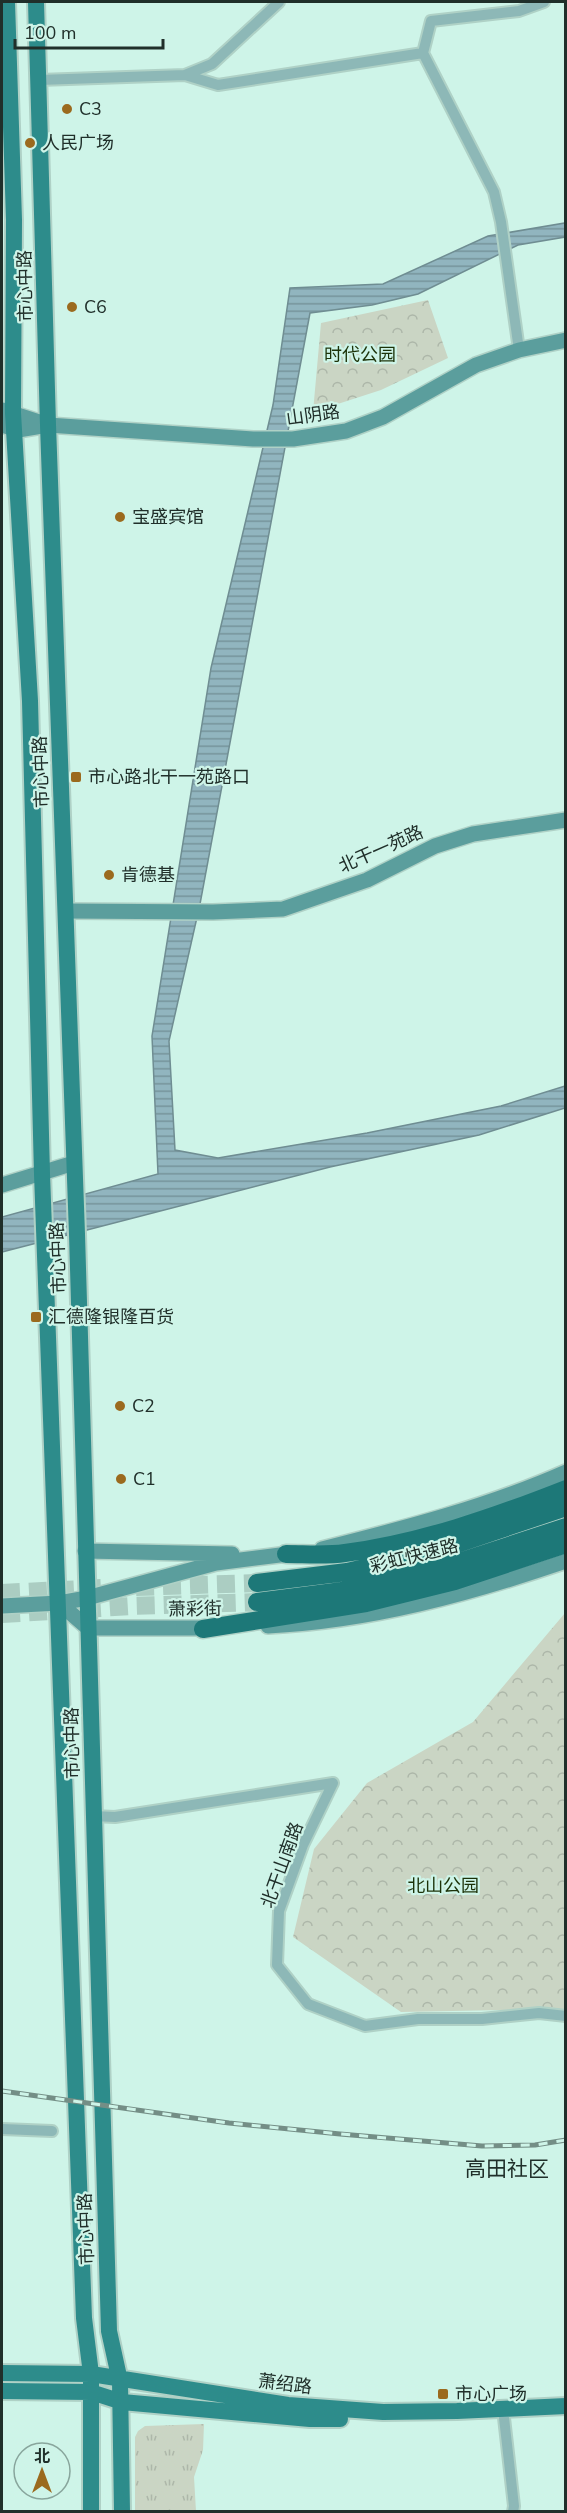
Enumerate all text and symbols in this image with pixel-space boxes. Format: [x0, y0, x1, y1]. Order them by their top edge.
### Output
scale bar [15, 12, 164, 50]
text: 100 m [24, 21, 76, 45]
place label: C3 [79, 97, 102, 121]
marker: C3 [60, 102, 74, 116]
place label: 人民广场 [42, 131, 114, 155]
marker: 人民广场 [23, 136, 37, 150]
street label: 市心中路 [12, 250, 38, 322]
place label: C6 [84, 295, 107, 319]
marker: C6 [65, 300, 79, 314]
park label: 时代公园 [324, 343, 396, 367]
street label: 山阴路 [285, 399, 341, 431]
place label: 宝盛宾馆 [132, 505, 204, 529]
marker: 宝盛宾馆 [113, 510, 127, 524]
street label: 市心中路 [28, 736, 54, 808]
place label: 市心路北干一苑路口 [88, 765, 250, 789]
marker: 市心路北干一苑路口 [69, 770, 83, 784]
street label: 北干一苑路 [335, 820, 427, 878]
place label: 肯德基 [121, 863, 175, 887]
marker: 肯德基 [102, 868, 116, 882]
street label: 市心中路 [45, 1222, 71, 1294]
place label: 汇德隆银隆百货 [48, 1305, 174, 1329]
marker: 汇德隆银隆百货 [29, 1310, 43, 1324]
place label: C2 [132, 1394, 155, 1418]
marker: C2 [113, 1399, 127, 1413]
place label: C1 [133, 1467, 156, 1491]
marker: C1 [114, 1472, 128, 1486]
street label: 彩虹快速路 [367, 1533, 461, 1579]
street label: 萧彩街 [168, 1597, 222, 1621]
street label: 市心中路 [59, 1707, 85, 1779]
street label: 北干山南路 [255, 1819, 309, 1911]
park label: 北山公园 [407, 1874, 479, 1898]
district label: 高田社区 [465, 2155, 549, 2183]
street label: 市心中路 [73, 2193, 99, 2265]
street label: 萧绍路 [257, 2369, 313, 2399]
place label: 市心广场 [455, 2382, 527, 2406]
marker: 市心广场 [436, 2387, 450, 2401]
north arrow [12, 2441, 72, 2501]
text: 北 [34, 2446, 50, 2468]

